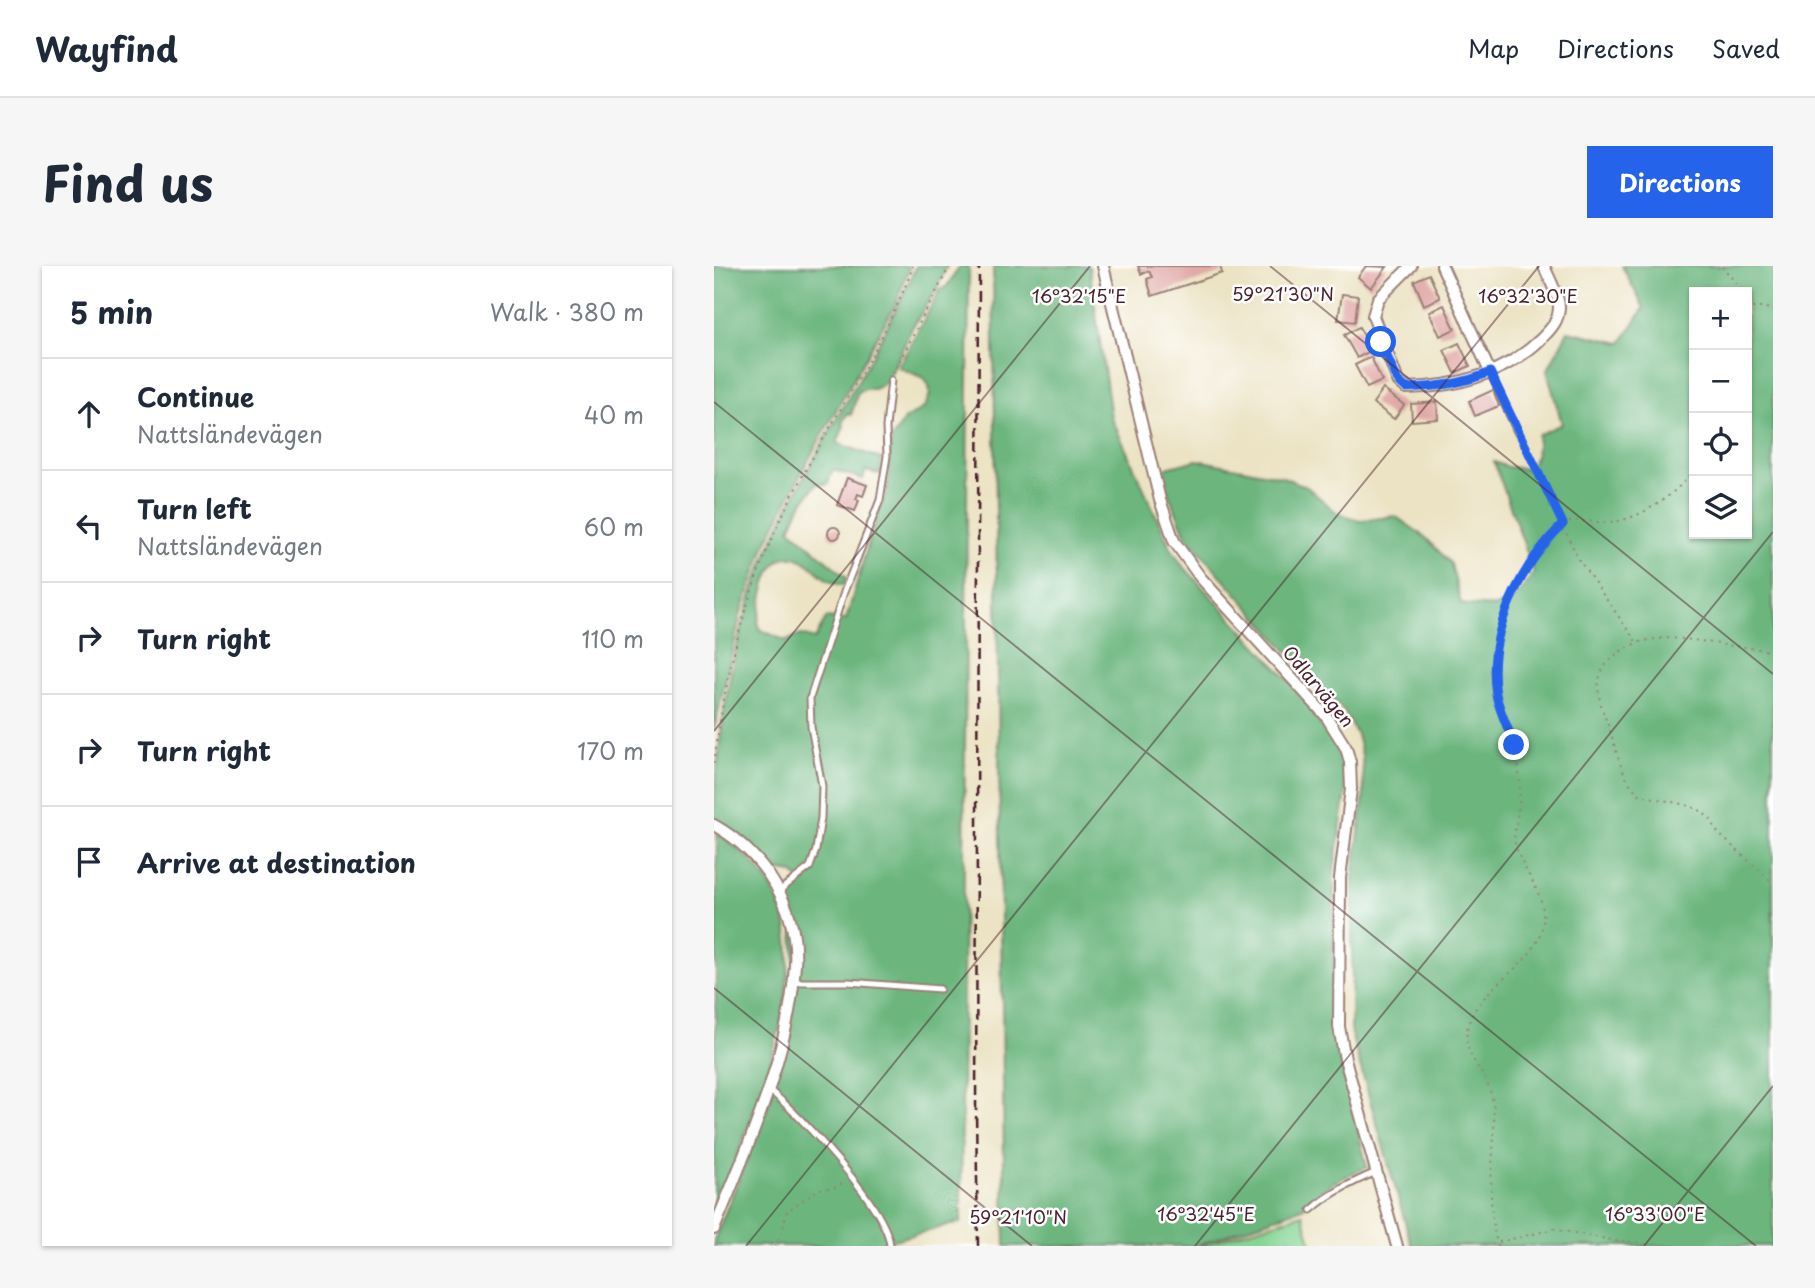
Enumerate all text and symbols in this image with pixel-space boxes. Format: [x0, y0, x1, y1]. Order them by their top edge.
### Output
text: Wayfind [35, 23, 178, 73]
text: Map [1468, 30, 1519, 66]
text: Directions [1557, 30, 1674, 66]
text: Saved [1712, 30, 1780, 66]
text: Find us [42, 145, 213, 219]
button: Directions [1587, 146, 1773, 218]
text: 59°21'30"N [1232, 280, 1334, 307]
text: 16°32'15"E [1032, 282, 1126, 309]
text: 16°32'30"E [1478, 282, 1578, 309]
map controls [1689, 287, 1752, 539]
button: + [1689, 287, 1752, 350]
text: 5 min [70, 289, 153, 334]
text: Walk · 380 m [490, 294, 644, 329]
route start [1365, 326, 1396, 357]
button: − [1689, 350, 1752, 413]
text: Continue [137, 377, 254, 416]
icon: ahead [70, 395, 108, 433]
text: 40 m [584, 397, 644, 432]
button: locate [1689, 413, 1752, 476]
text: Nattsländevägen [137, 416, 323, 451]
button: layers [1689, 476, 1752, 539]
text: Turn left [137, 489, 252, 528]
icon: left [70, 507, 108, 545]
text: 60 m [584, 509, 644, 544]
text: Nattsländevägen [137, 528, 323, 563]
icon: right [70, 619, 108, 657]
text: Turn right [137, 619, 271, 658]
text: 110 m [582, 621, 644, 656]
street label: Odlarvägen [1277, 639, 1361, 733]
route end [1498, 729, 1529, 760]
icon: right [70, 731, 108, 769]
text: Turn right [137, 731, 271, 770]
text: 170 m [577, 733, 644, 768]
icon: arrive [70, 843, 108, 881]
text: Arrive at destination [137, 843, 416, 882]
text: 16°32'45"E [1157, 1200, 1255, 1227]
text: 16°33'00"E [1605, 1200, 1705, 1227]
text: 59°21'10"N [969, 1203, 1067, 1230]

